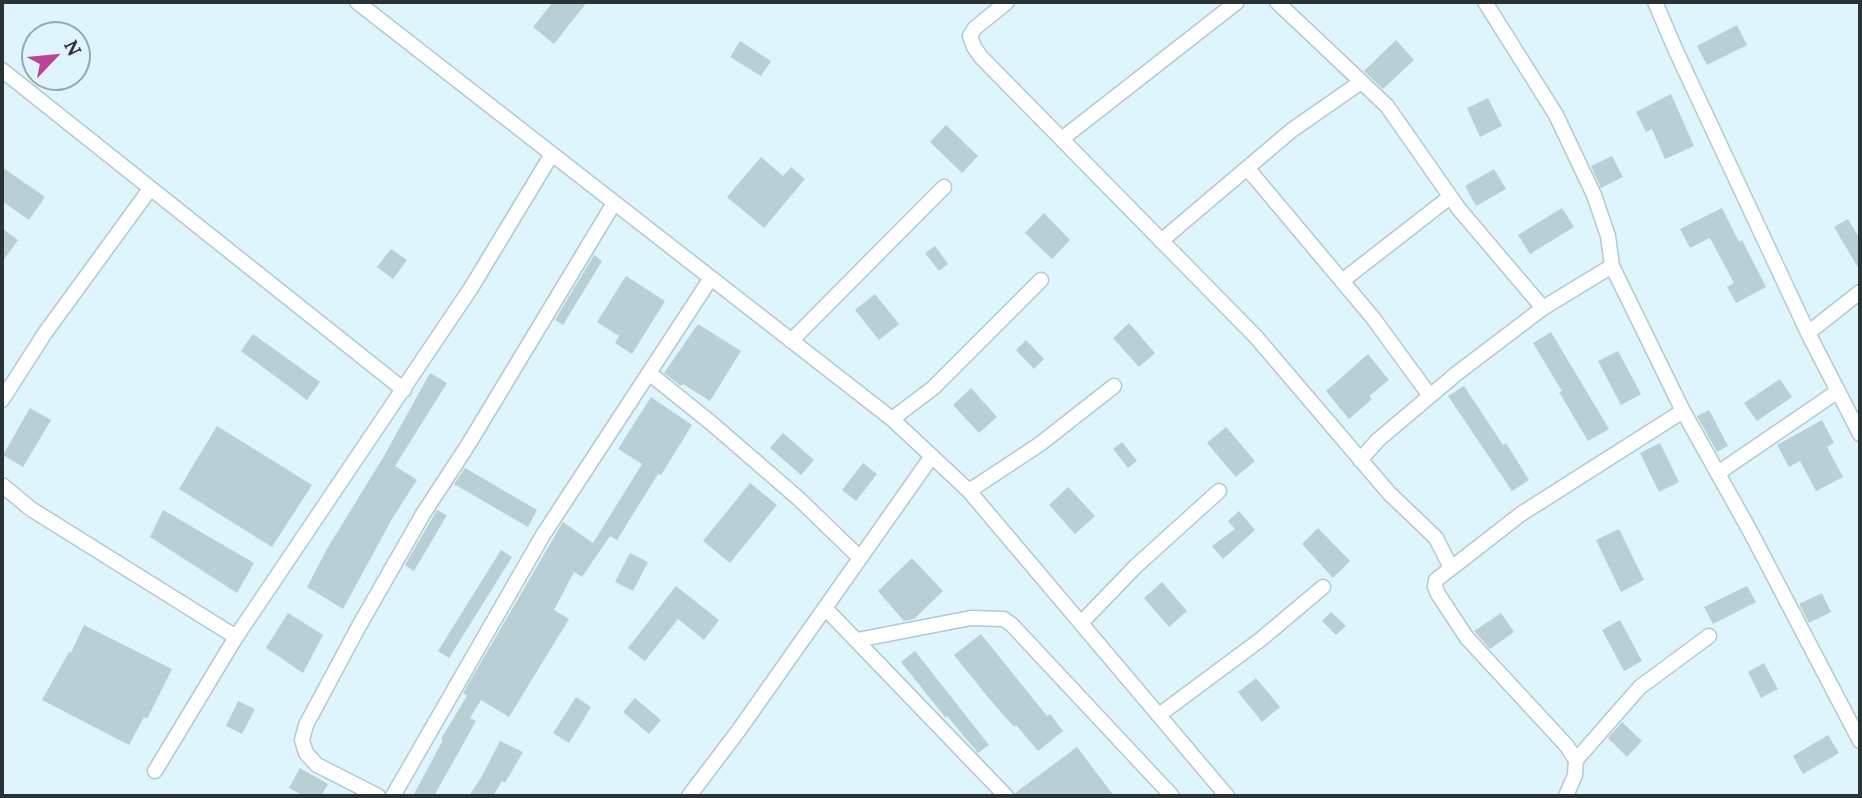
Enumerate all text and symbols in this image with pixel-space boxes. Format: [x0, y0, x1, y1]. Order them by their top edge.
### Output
north arrow [21, 21, 91, 91]
text: N [59, 36, 87, 60]

